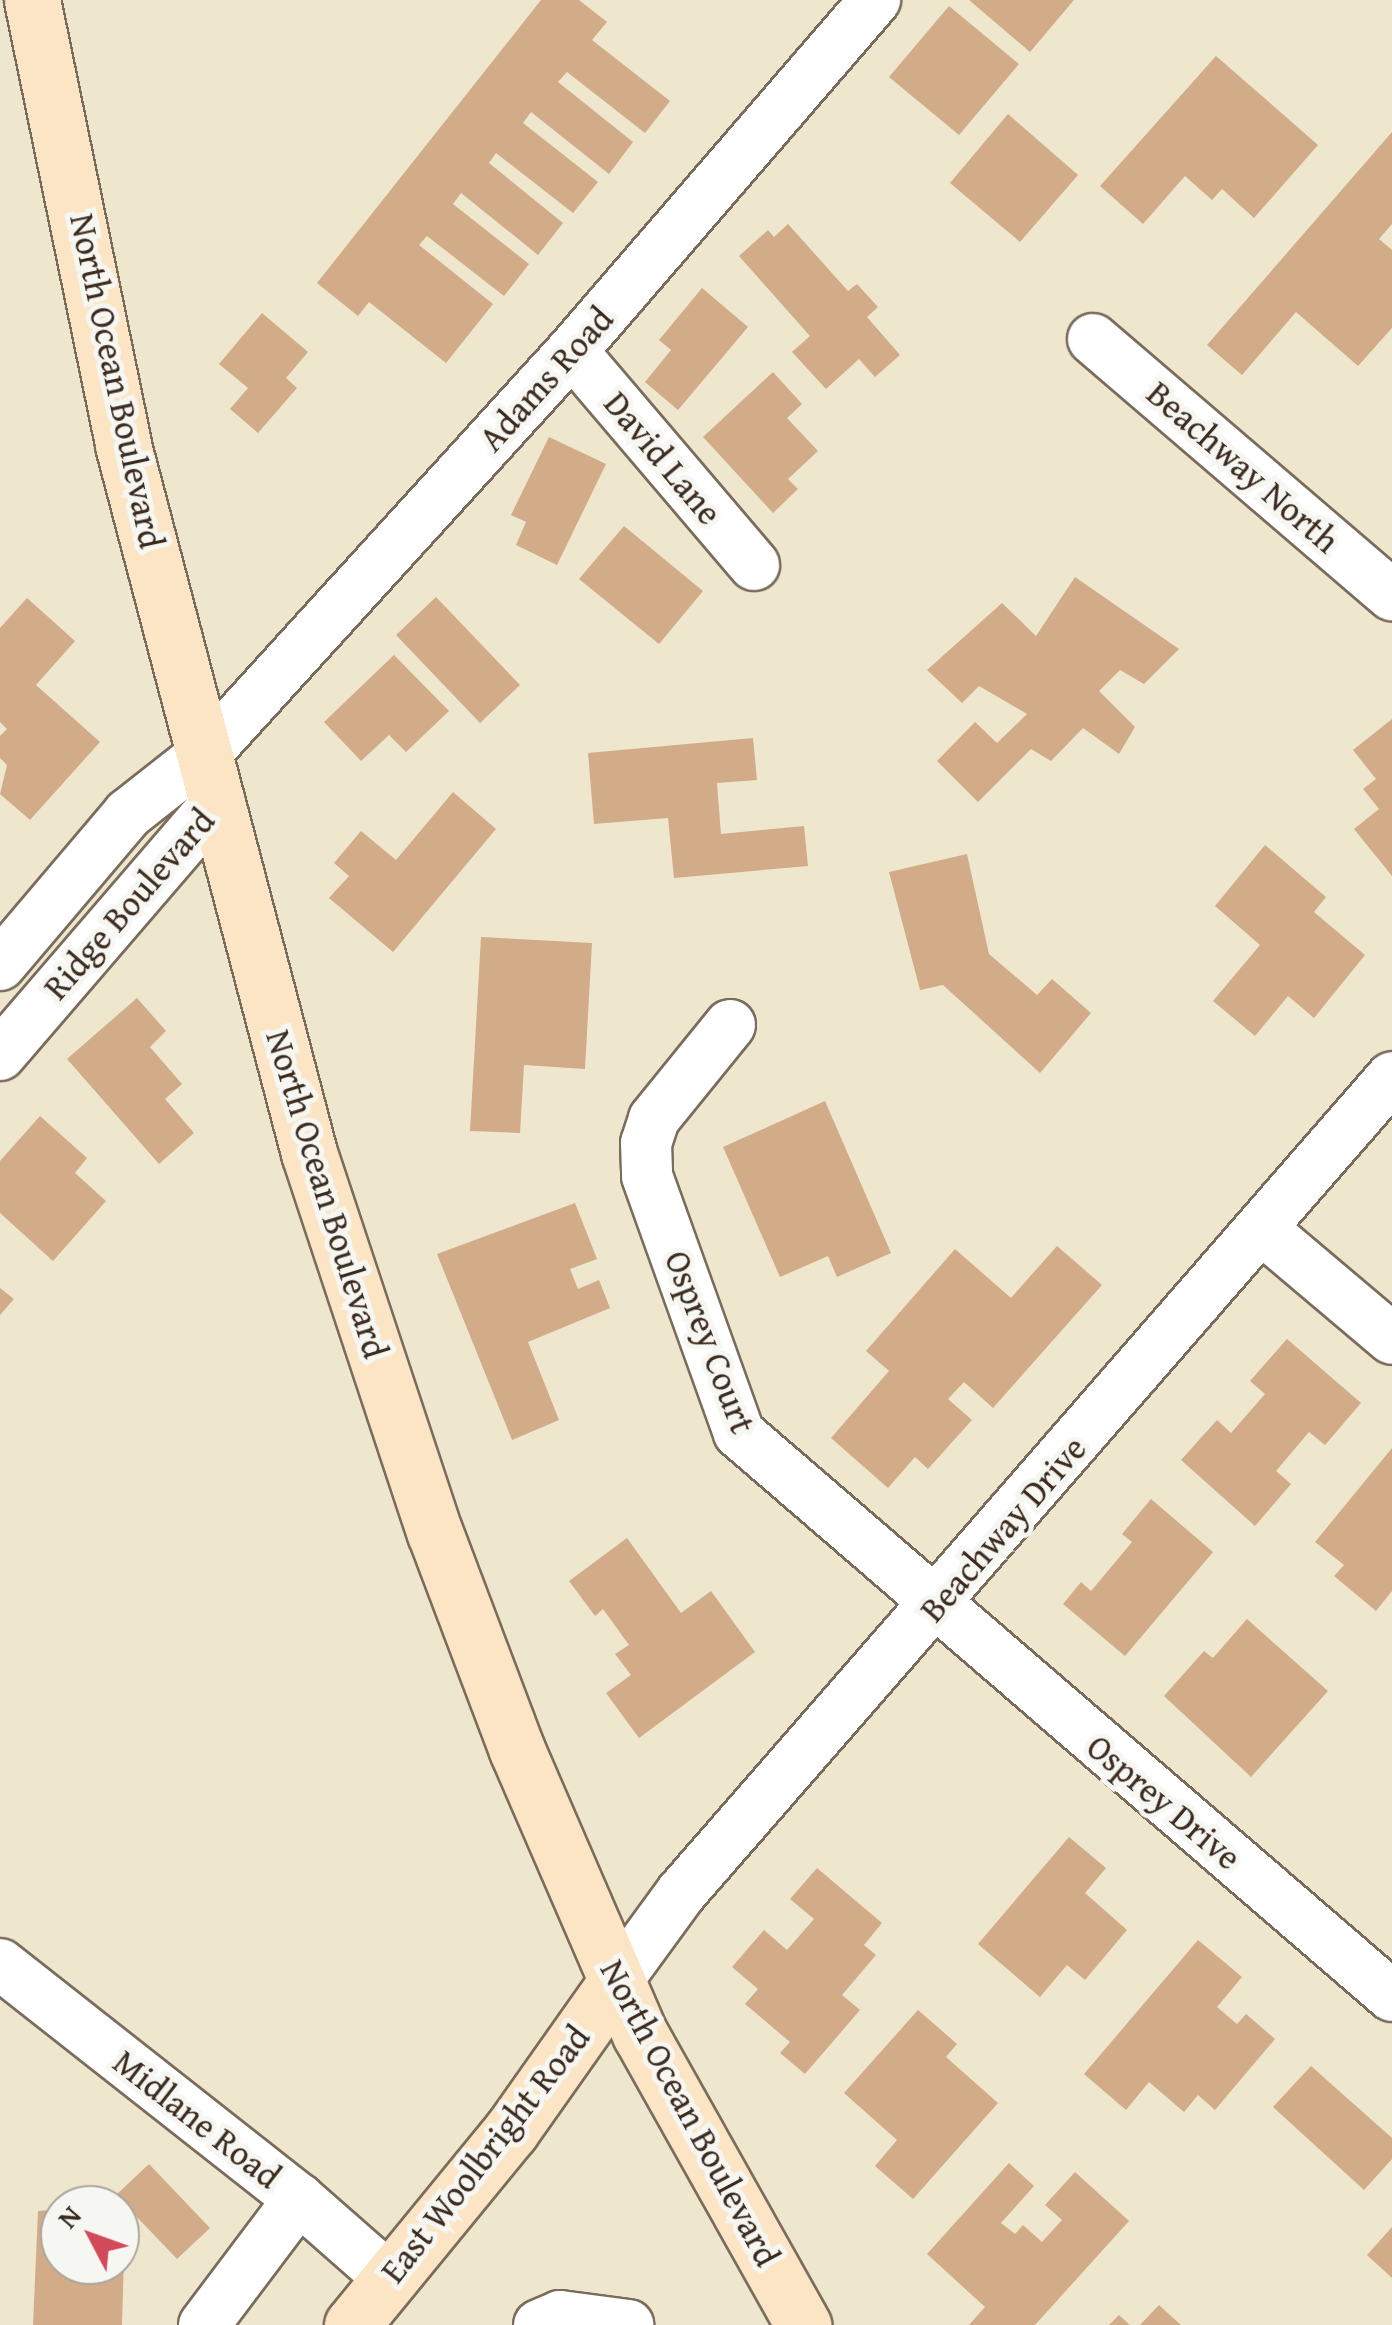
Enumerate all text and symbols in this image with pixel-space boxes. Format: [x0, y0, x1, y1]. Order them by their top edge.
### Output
street label: North Ocean Boulevard [61, 210, 173, 552]
street label: Adams Road [470, 298, 622, 460]
street label: Beachway North [1138, 372, 1348, 562]
street label: David Lane [595, 383, 731, 533]
street label: Ridge Boulevard [35, 800, 223, 1008]
street label: North Ocean Boulevard [257, 1025, 397, 1363]
street label: Osprey Court [656, 1245, 764, 1439]
street label: Beachway Drive [911, 1428, 1095, 1630]
street label: Osprey Drive [1078, 1725, 1250, 1879]
street label: North Ocean Boulevard [591, 1953, 789, 2273]
street label: East Woolbright Road [372, 2017, 598, 2291]
street label: Midlane Road [105, 2041, 289, 2197]
north arrow [40, 2185, 140, 2285]
text: N [47, 2196, 90, 2237]

